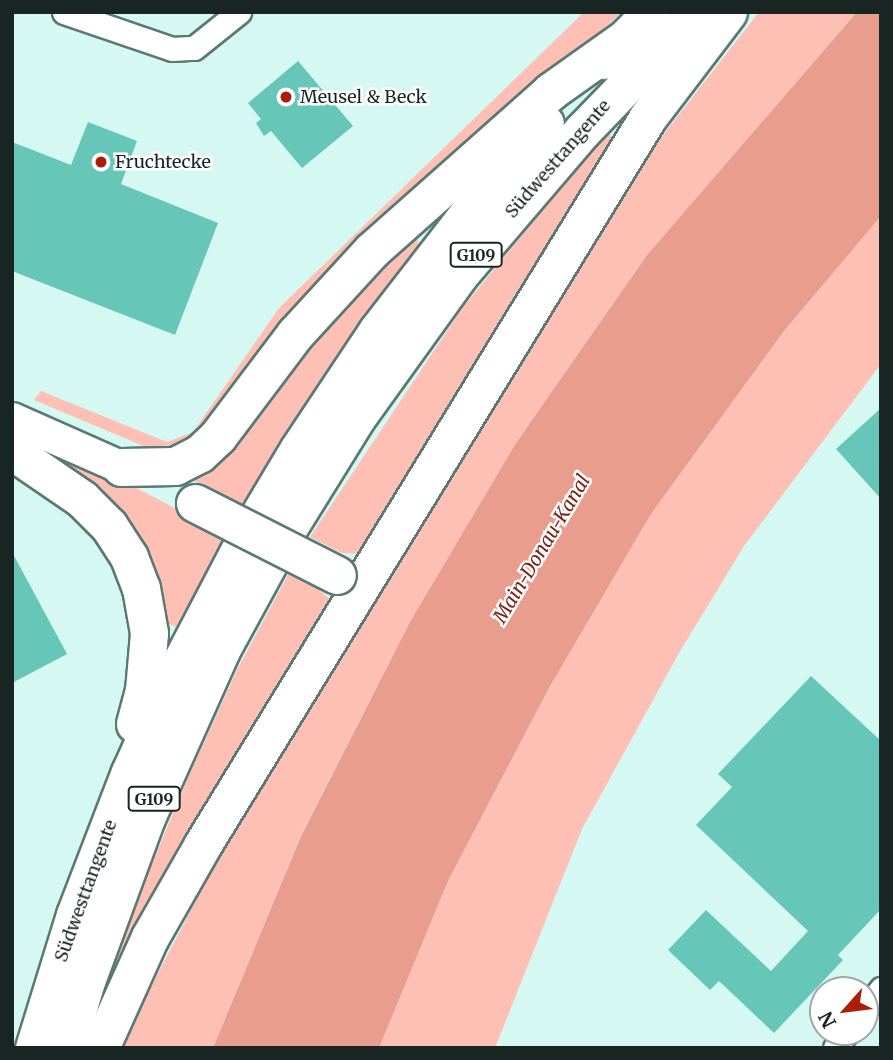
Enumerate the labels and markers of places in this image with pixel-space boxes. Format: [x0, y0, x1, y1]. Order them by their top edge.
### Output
place label: Meusel & Beck [300, 86, 427, 108]
marker: Meusel & Beck [278, 89, 294, 105]
place label: Fruchtecke [115, 151, 211, 173]
marker: Fruchtecke [93, 154, 109, 170]

